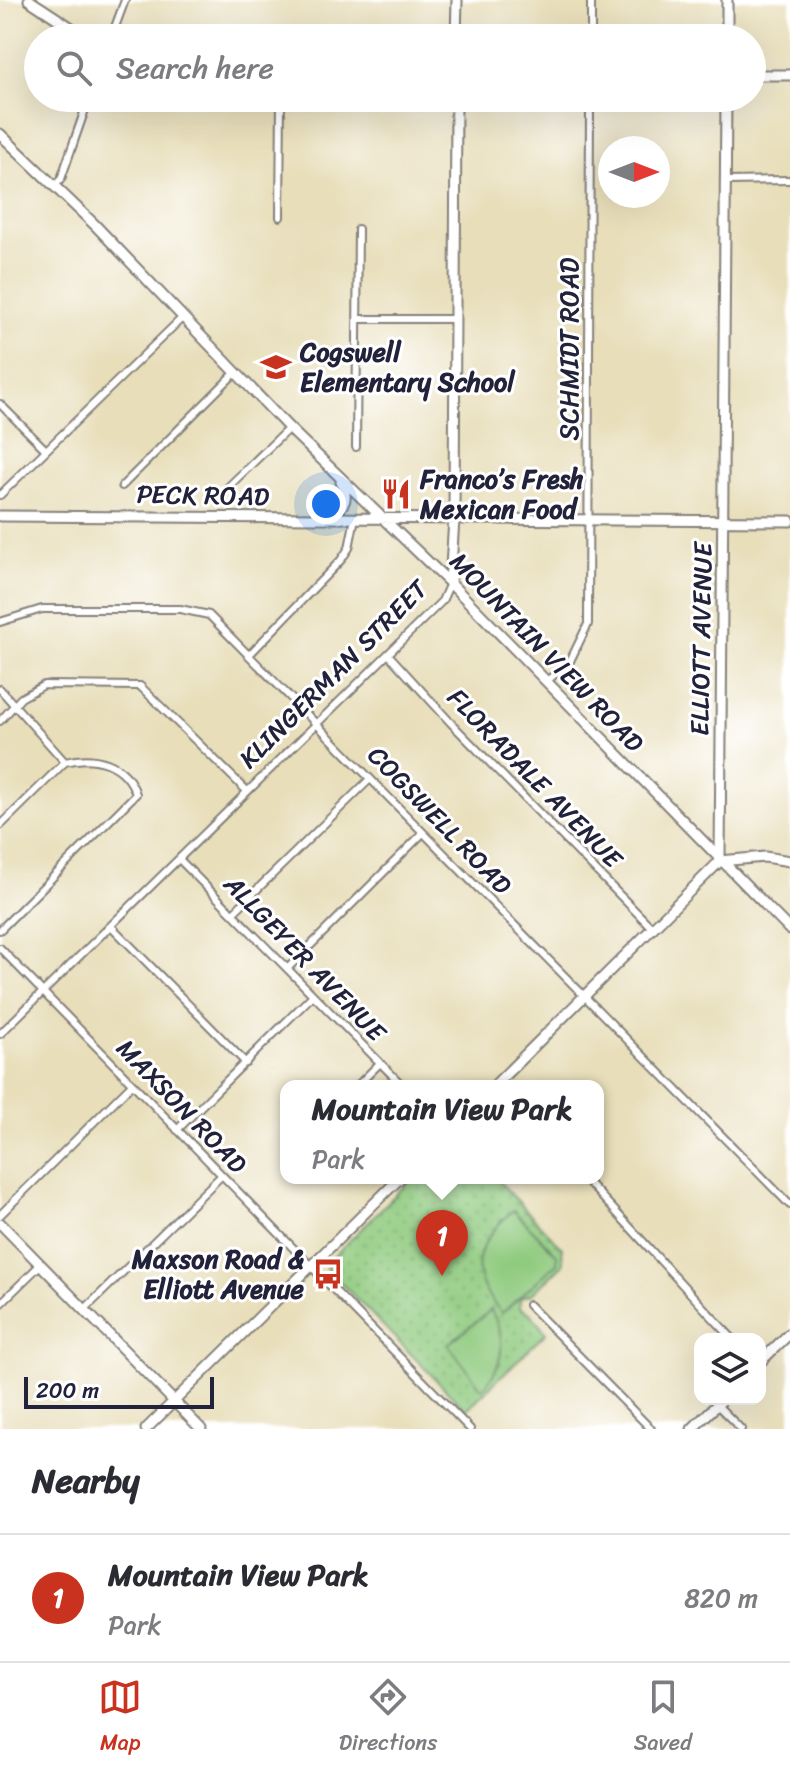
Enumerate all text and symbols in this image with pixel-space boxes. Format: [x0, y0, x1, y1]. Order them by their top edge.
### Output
search box [24, 24, 766, 112]
text: Search here [116, 41, 274, 95]
icon: search [52, 46, 96, 90]
north arrow [598, 136, 670, 208]
street label: SCHMIDT ROAD [546, 257, 592, 440]
place label: Cogswell Elementary School [299, 329, 516, 405]
school or university icon: Cogswell Elementary School [259, 350, 293, 384]
place label: Franco’s Fresh Mexican Food [419, 456, 584, 532]
street label: PECK ROAD [136, 471, 270, 519]
restaurant icon: Franco’s Fresh Mexican Food [379, 477, 413, 511]
your location [306, 484, 346, 524]
street label: MOUNTAIN VIEW ROAD [438, 540, 656, 764]
street label: ELLIOTT AVENUE [676, 540, 726, 736]
street label: KLINGERMAN STREET [227, 567, 440, 780]
street label: FLORADALE AVENUE [436, 677, 635, 881]
street label: COGSWELL ROAD [356, 734, 524, 906]
street label: ALLGEYER AVENUE [212, 863, 399, 1054]
street label: MAXSON ROAD [105, 1027, 259, 1185]
popup [280, 1080, 604, 1184]
text: Mountain View Park [312, 1082, 572, 1136]
text: Park [312, 1136, 365, 1182]
pin: 1 [416, 1210, 468, 1276]
place label: Maxson Road & Elliott Avenue [131, 1236, 305, 1312]
bus stop icon: Maxson Road & Elliott Avenue [311, 1257, 345, 1291]
map controls [694, 1333, 766, 1405]
button: layers [694, 1333, 766, 1405]
text: 200 m [36, 1371, 99, 1410]
scale bar [24, 1373, 214, 1409]
text: Nearby [32, 1451, 140, 1511]
text: Mountain View Park [108, 1548, 369, 1602]
text: 1 [52, 1575, 64, 1621]
text: 820 m [684, 1575, 758, 1621]
text: Park [108, 1602, 161, 1648]
tab: Map [98, 1675, 142, 1762]
tab: Directions [339, 1675, 437, 1762]
tab: Saved [634, 1675, 692, 1762]

